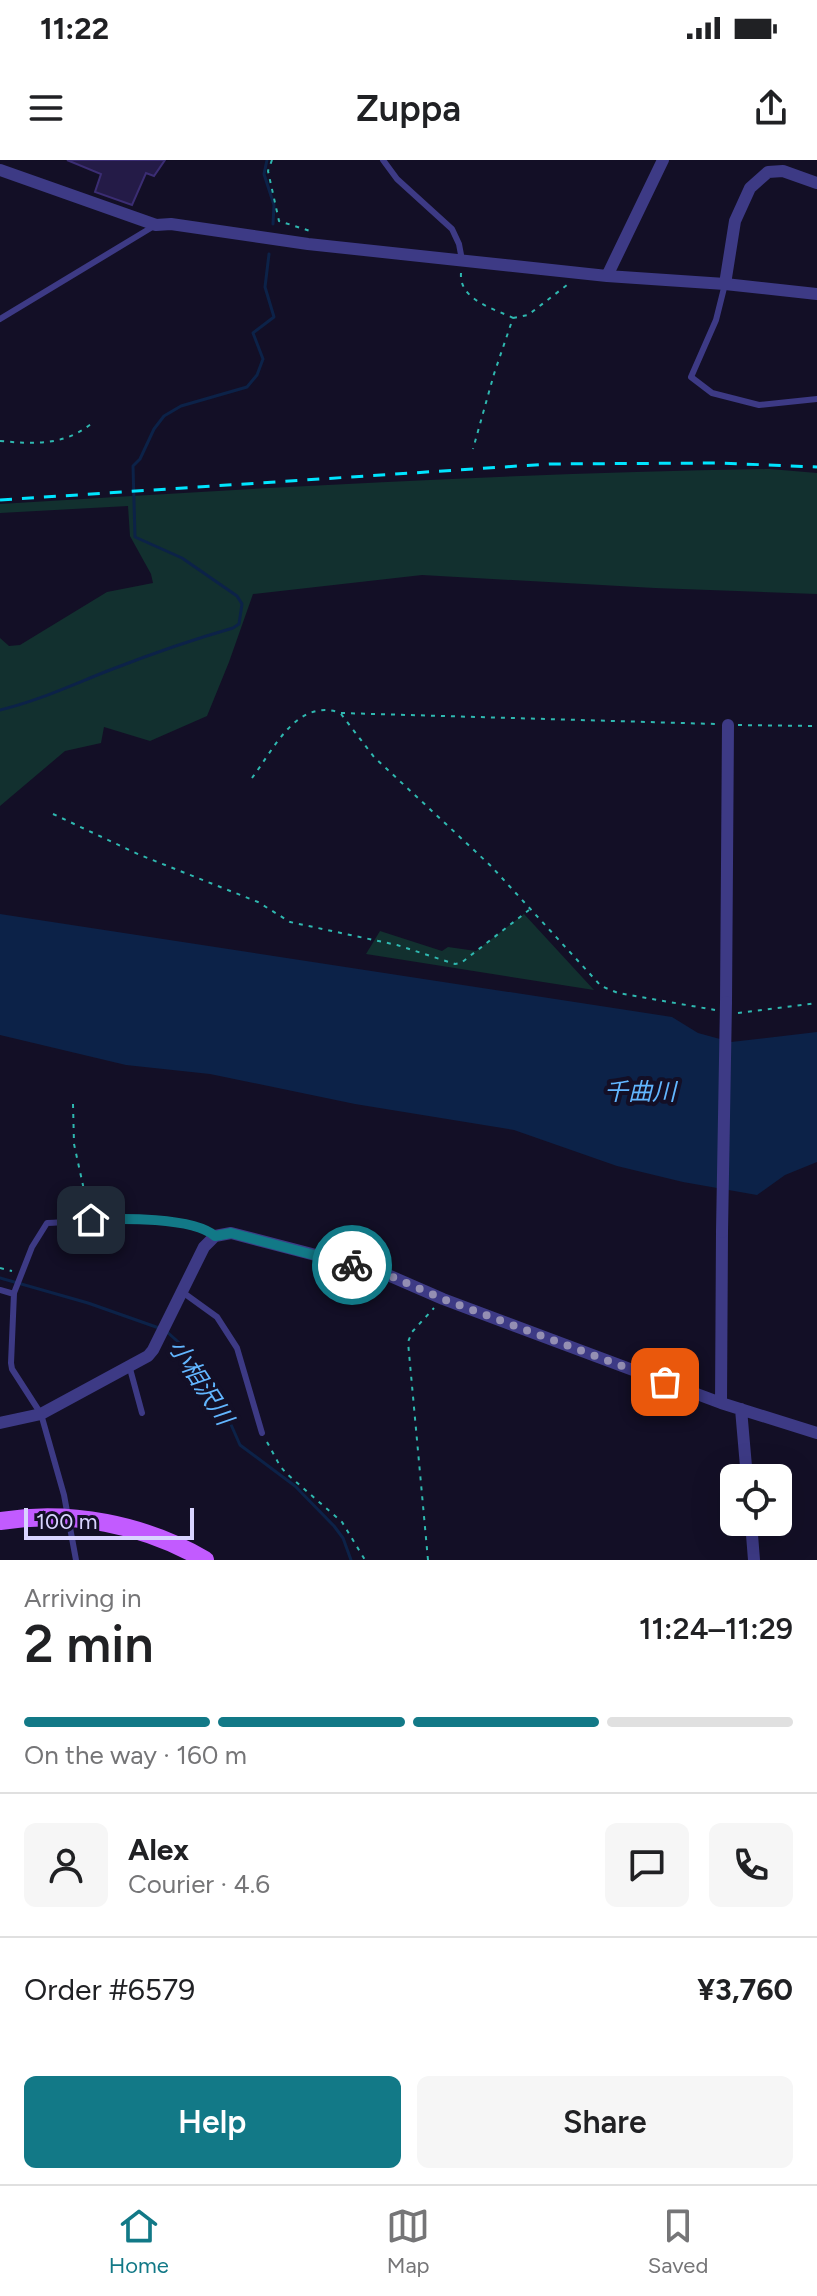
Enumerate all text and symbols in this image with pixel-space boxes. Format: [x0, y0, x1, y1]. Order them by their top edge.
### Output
text: 11:22 [40, 10, 109, 47]
icon: menu [24, 86, 68, 130]
icon: share [749, 86, 793, 130]
text: Zuppa [356, 87, 461, 130]
water label: 千曲川 [604, 1077, 679, 1106]
pin [57, 1186, 125, 1254]
icon: home [69, 1198, 113, 1242]
courier [312, 1225, 392, 1305]
icon: bike [330, 1243, 374, 1287]
water label: 小相沢川 [163, 1334, 241, 1433]
pin [631, 1348, 699, 1416]
icon: bag [643, 1360, 687, 1404]
map controls [720, 1464, 792, 1536]
button: locate [720, 1464, 792, 1536]
scale bar [24, 1504, 194, 1540]
text: 100 m [36, 1508, 97, 1535]
text: Arriving in [24, 1582, 142, 1614]
text: 11:24–11:29 [639, 1610, 793, 1647]
text: 2 min [24, 1613, 153, 1675]
text: On the way · 160 m [24, 1739, 247, 1771]
button: person [24, 1823, 108, 1907]
button: chat [605, 1823, 689, 1907]
button: phone [709, 1823, 793, 1907]
text: Alex [128, 1831, 189, 1868]
text: Courier · 4.6 [128, 1868, 270, 1900]
text: Order #6579 [24, 1971, 195, 2008]
text: ¥3,760 [697, 1971, 793, 2008]
button: Help [24, 2076, 401, 2168]
button: Share [417, 2076, 793, 2168]
tab: Home [109, 2204, 169, 2279]
tab: Map [386, 2204, 430, 2279]
tab: Saved [648, 2204, 708, 2279]

